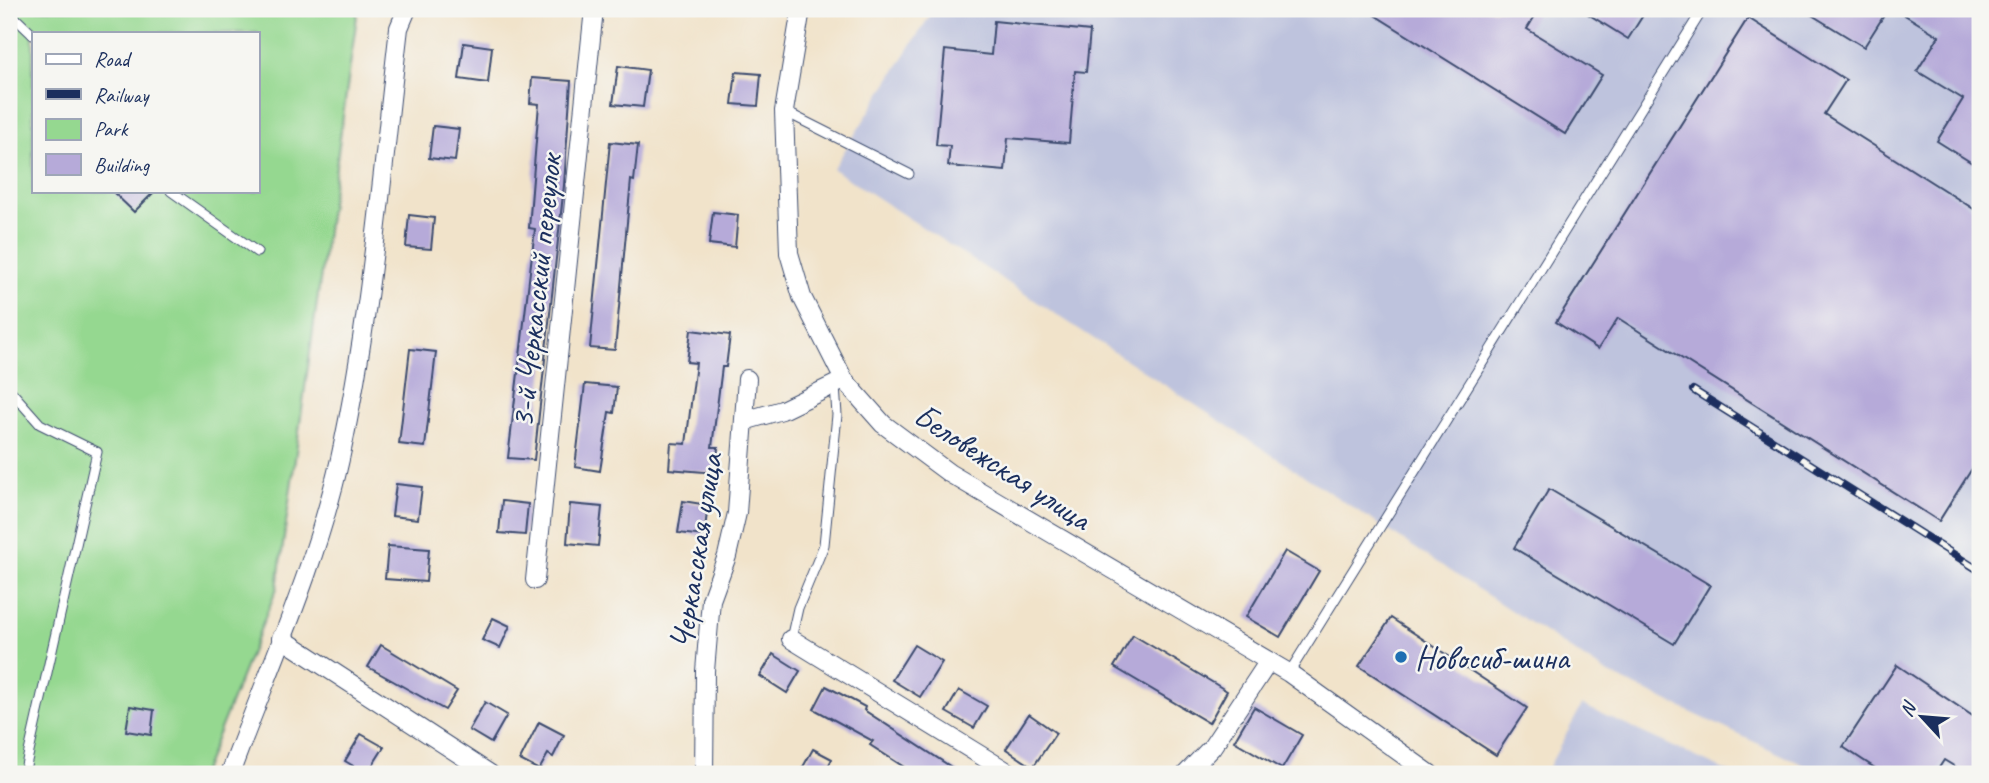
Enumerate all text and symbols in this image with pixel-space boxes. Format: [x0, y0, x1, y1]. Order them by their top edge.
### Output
legend [32, 32, 259, 192]
text: Road [94, 46, 133, 72]
text: Railway [94, 82, 150, 108]
text: Park [94, 116, 129, 142]
street label: 3-й Черкасский переулок [501, 150, 572, 430]
text: Building [94, 152, 151, 178]
street label: Беловежская улица [906, 394, 1100, 541]
street label: Черкасская улица [660, 448, 733, 652]
place label: Новосиб-шина [1415, 637, 1570, 679]
marker: Новосиб-шина [1393, 649, 1409, 665]
north arrow [1888, 682, 1958, 752]
text: N [1894, 697, 1922, 721]

